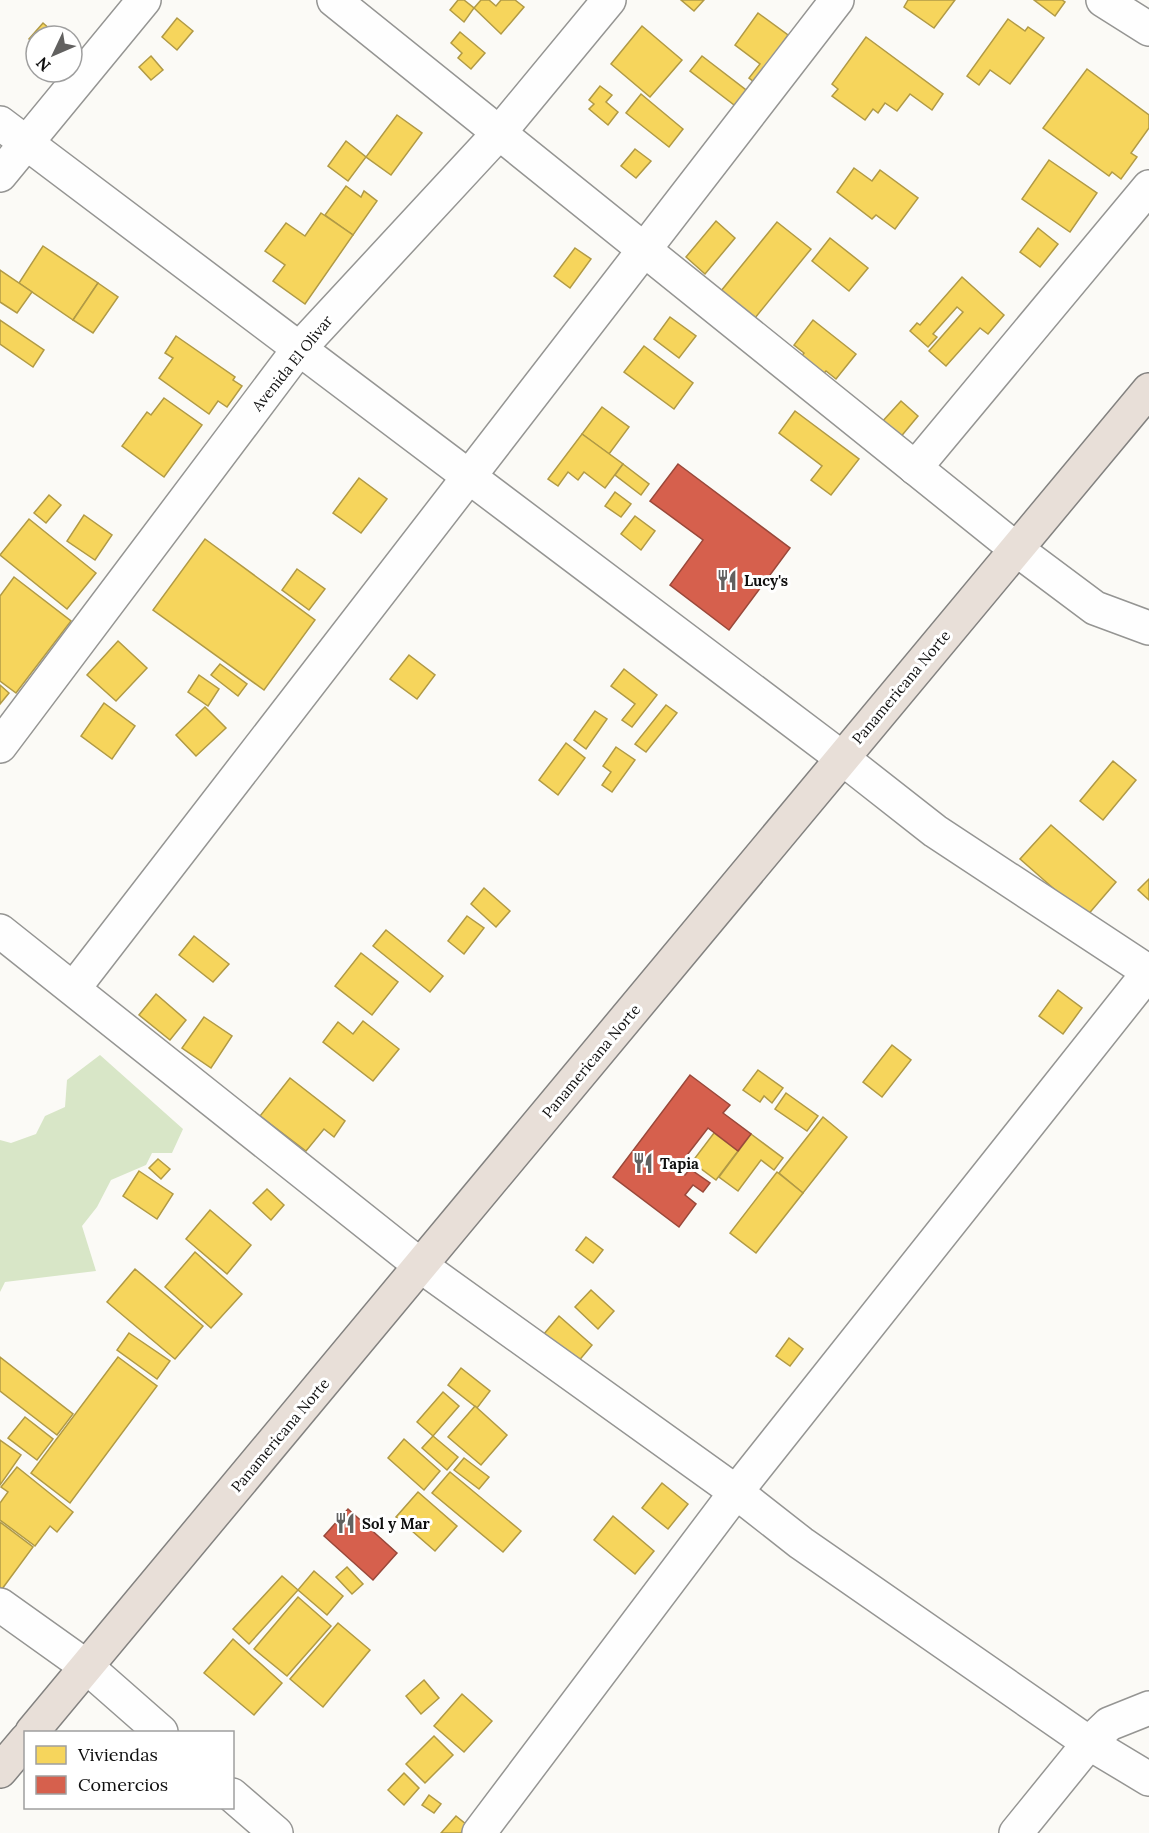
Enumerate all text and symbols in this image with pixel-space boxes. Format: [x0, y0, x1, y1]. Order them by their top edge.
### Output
north arrow [24, 24, 84, 84]
text: N [32, 53, 55, 76]
street label: Avenida El Olivar [247, 311, 337, 416]
restaurant icon: Lucy's [715, 568, 739, 592]
place label: Lucy's [744, 571, 788, 590]
street label: Panamericana Norte [848, 626, 954, 748]
street label: Panamericana Norte [538, 1000, 644, 1122]
restaurant icon: Tapia [631, 1151, 655, 1175]
place label: Tapia [660, 1154, 699, 1173]
street label: Panamericana Norte [227, 1374, 333, 1496]
restaurant icon: Sol y Mar [333, 1511, 357, 1535]
place label: Sol y Mar [362, 1514, 431, 1533]
legend [24, 1731, 234, 1809]
text: Viviendas [77, 1743, 158, 1766]
text: Comercios [78, 1773, 168, 1796]

